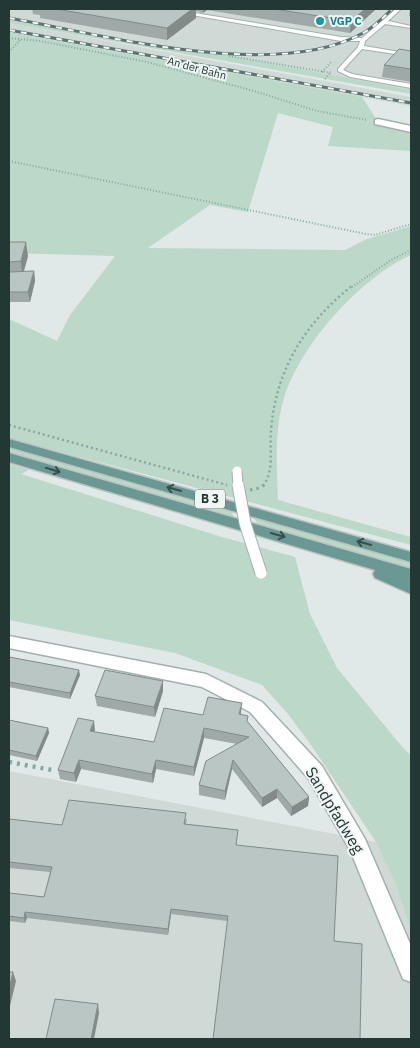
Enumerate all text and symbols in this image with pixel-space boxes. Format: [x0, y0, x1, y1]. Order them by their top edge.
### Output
place label: VGP C [330, 14, 362, 28]
marker: VGP C [314, 15, 326, 27]
street label: An der Bahn [166, 53, 228, 83]
one-way arrow [45, 465, 61, 475]
one-way arrow [167, 484, 183, 494]
road number: B 3 [195, 489, 225, 508]
one-way arrow [270, 531, 286, 541]
one-way arrow [357, 538, 373, 548]
street label: Sandpfadweg [301, 763, 369, 858]

